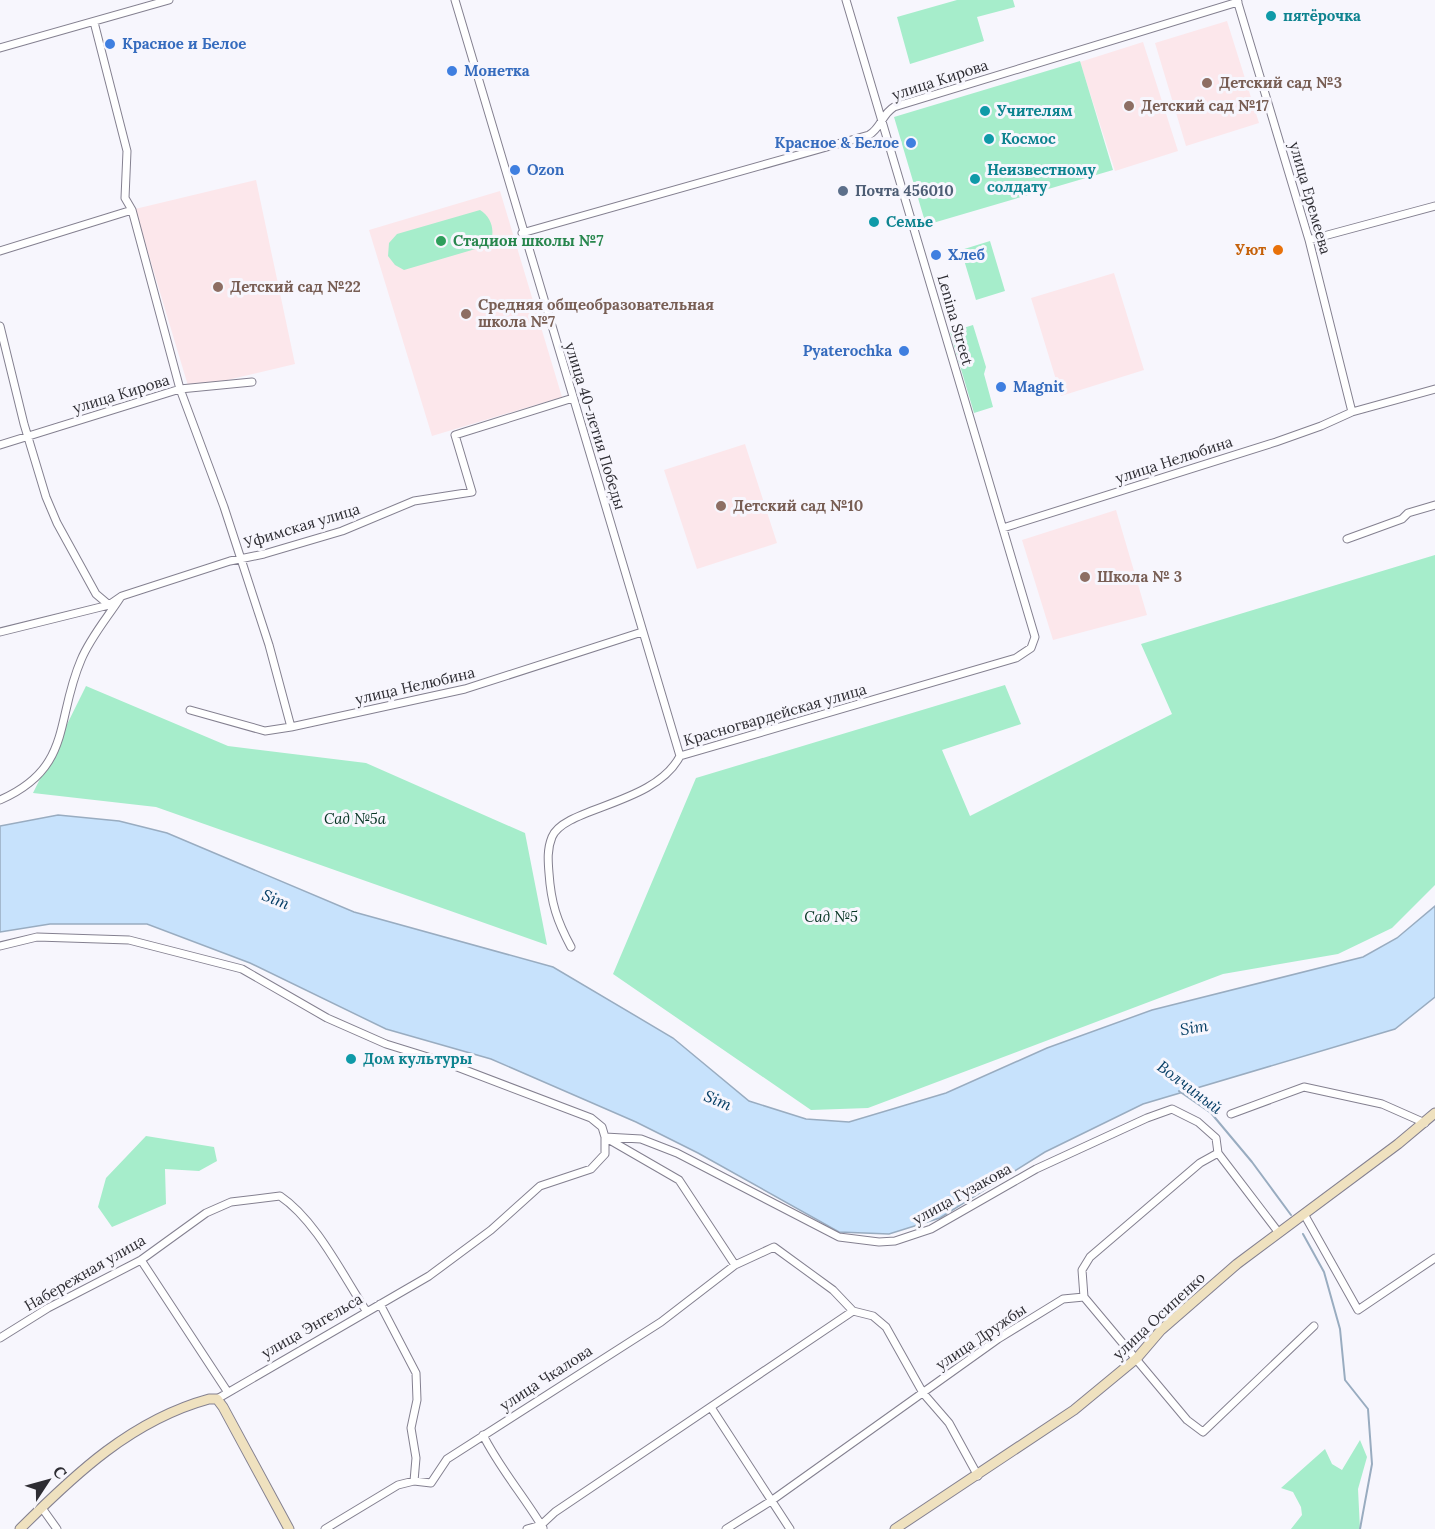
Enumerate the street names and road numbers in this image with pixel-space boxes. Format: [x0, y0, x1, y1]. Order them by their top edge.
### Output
street label: улица Кирова [889, 55, 991, 104]
street label: улица Еремеева [1285, 139, 1336, 257]
street label: Lenina Street [933, 272, 978, 368]
street label: улица 40-летия Победы [561, 340, 630, 512]
street label: улица Кирова [70, 370, 172, 417]
street label: улица Нелюбина [1113, 432, 1235, 487]
street label: Уфимская улица [241, 499, 362, 552]
street label: улица Нелюбина [353, 662, 477, 709]
street label: Красногвардейская улица [681, 679, 869, 750]
street label: улица Гузакова [909, 1158, 1015, 1229]
street label: Набережная улица [21, 1230, 149, 1315]
street label: улица Осипенко [1108, 1268, 1209, 1363]
street label: улица Энгельса [258, 1289, 366, 1362]
street label: улица Дружбы [932, 1299, 1030, 1374]
street label: улица Чкалова [496, 1340, 596, 1415]

